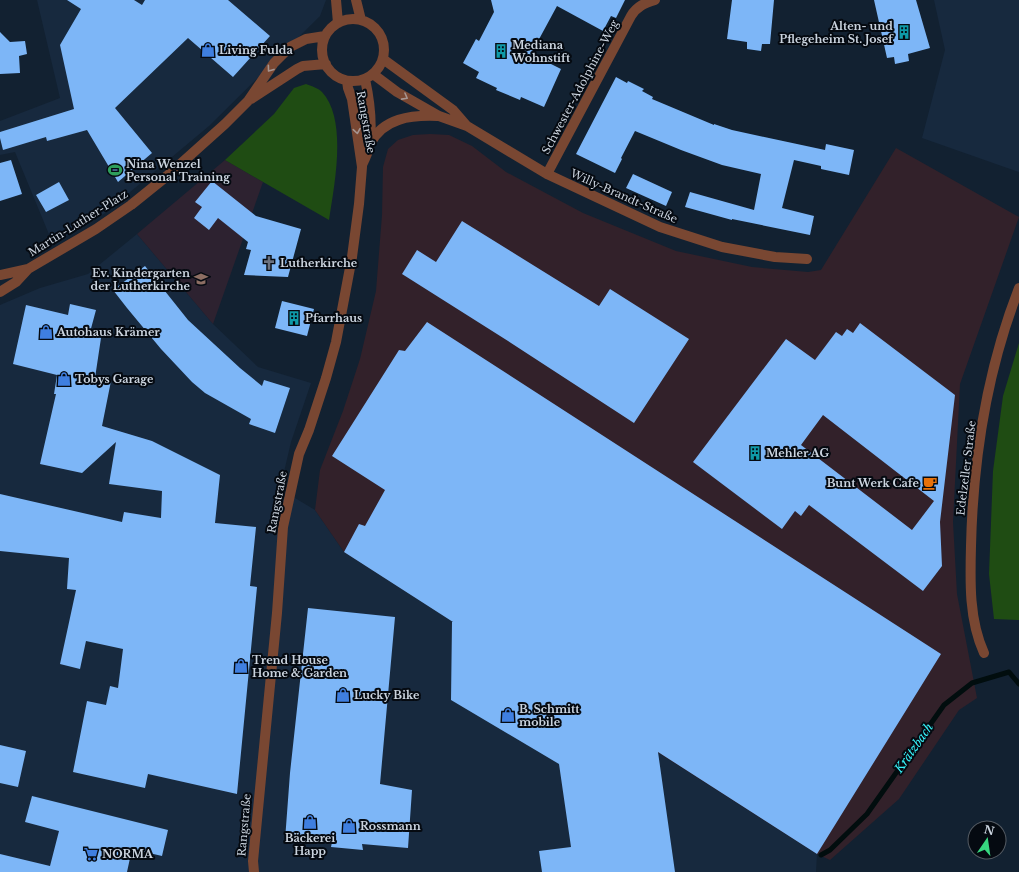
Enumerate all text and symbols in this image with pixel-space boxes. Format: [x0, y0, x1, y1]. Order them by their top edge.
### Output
street label: Schwester-Adolphine-Weg [539, 17, 622, 156]
place label: Alten- und Pflegeheim St. Josef [779, 19, 894, 46]
building icon: Alten- und Pflegeheim St. Josef [896, 24, 912, 40]
place label: Mediana Wohnstift [511, 38, 571, 65]
shop icon: Living Fulda [200, 42, 216, 58]
place label: Living Fulda [219, 43, 293, 57]
building icon: Mediana Wohnstift [493, 43, 509, 59]
one-way arrow [267, 65, 275, 72]
street label: Rangstraße [354, 90, 378, 154]
one-way arrow [401, 92, 408, 99]
one-way arrow [352, 128, 361, 134]
place label: Nina Wenzel Personal Training [126, 157, 230, 184]
sports icon: Nina Wenzel Personal Training [107, 162, 123, 178]
street label: Willy-Brandt-Straße [567, 166, 680, 226]
street label: Martin-Luther-Platz [26, 187, 130, 259]
church icon: Lutherkirche [261, 255, 277, 271]
place label: Lutherkirche [280, 256, 358, 270]
place label: Ev. Kindergarten der Lutherkirche [91, 266, 191, 293]
school or university icon: Ev. Kindergarten der Lutherkirche [193, 271, 209, 287]
building icon: Pfarrhaus [286, 310, 302, 326]
place label: Pfarrhaus [305, 311, 362, 325]
shop icon: Autohaus Krämer [38, 324, 54, 340]
place label: Autohaus Krämer [56, 325, 160, 339]
shop icon: Tobys Garage [56, 371, 72, 387]
place label: Tobys Garage [75, 372, 154, 386]
street label: Edelzeller Straße [953, 420, 979, 516]
building icon: Mehler AG [747, 445, 763, 461]
place label: Mehler AG [766, 446, 829, 460]
street label: Rangstraße [264, 470, 290, 534]
cafe icon: Bunt Werk Cafe [922, 475, 938, 491]
place label: Bunt Werk Cafe [827, 476, 920, 490]
place label: Trend House Home & Garden [252, 653, 347, 680]
shop icon: Trend House Home & Garden [233, 658, 249, 674]
shop icon: Lucky Bike [335, 687, 351, 703]
place label: Lucky Bike [354, 688, 420, 702]
place label: B. Schmitt mobile [519, 702, 580, 729]
shop icon: B. Schmitt mobile [500, 707, 516, 723]
water label: Krätzbach [890, 720, 936, 776]
street label: Rangstraße [234, 793, 254, 857]
shop icon: Bäckerei Happ [302, 814, 318, 830]
shop icon: Rossmann [341, 818, 357, 834]
place label: Rossmann [360, 819, 421, 833]
north arrow [967, 820, 1007, 860]
text: N [983, 822, 997, 838]
place label: Bäckerei Happ [285, 831, 335, 858]
supermarket icon: NORMA [83, 846, 99, 862]
place label: NORMA [102, 847, 154, 861]

